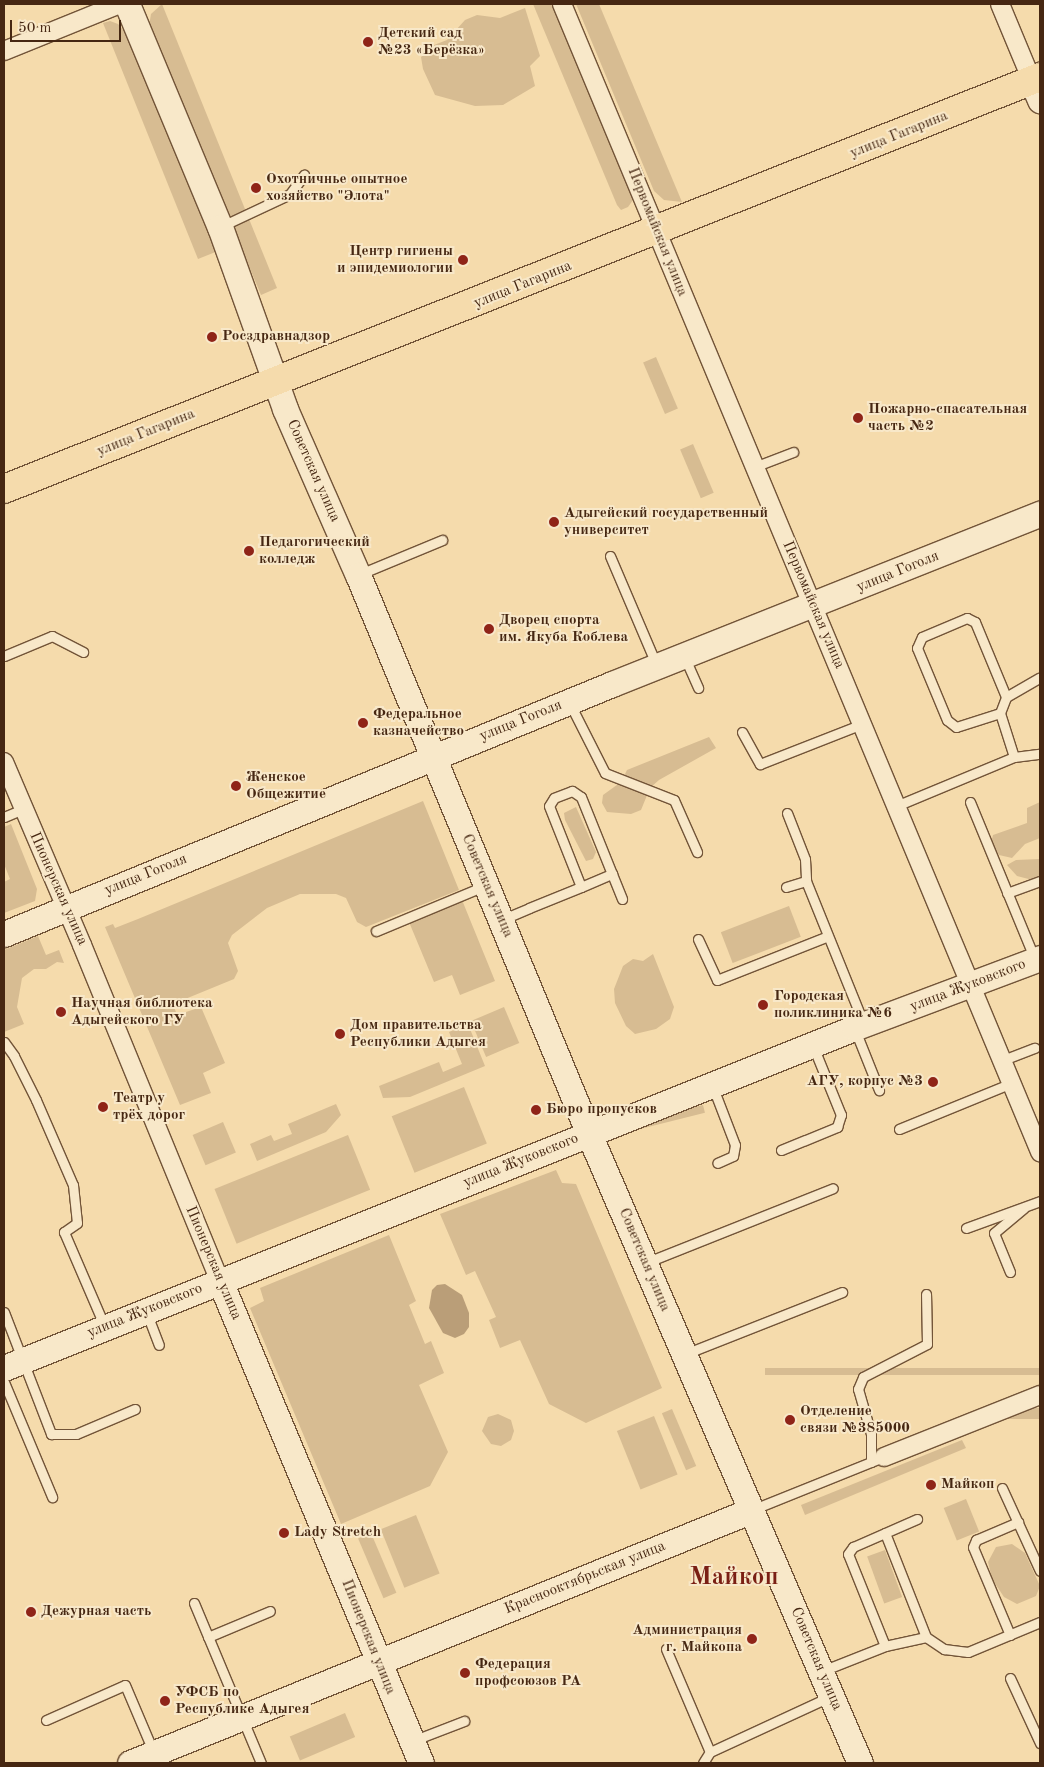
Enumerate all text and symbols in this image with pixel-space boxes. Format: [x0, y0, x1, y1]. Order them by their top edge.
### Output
scale bar [12, 10, 124, 42]
text: 50 m [18, 21, 52, 36]
place label: Детский сад №23 «Берёзка» [378, 24, 485, 59]
marker: Детский сад №23 «Берёзка» [362, 36, 374, 48]
street label: улица Гагарина [847, 107, 951, 163]
street label: Первомайская улица [623, 165, 691, 299]
place label: Охотничнье опытное хозяйство "Элота" [266, 170, 407, 205]
marker: Охотничнье опытное хозяйство "Элота" [250, 182, 262, 194]
place label: Центр гигиены и эпидемиологии [337, 242, 453, 277]
marker: Центр гигиены и эпидемиологии [457, 254, 469, 266]
street label: улица Гагарина [471, 257, 575, 313]
place label: Росздравнадзор [222, 328, 330, 346]
marker: Росздравнадзор [206, 331, 218, 343]
place label: Пожарно-спасательная часть №2 [868, 400, 1027, 435]
street label: улица Гагарина [94, 405, 198, 461]
marker: Пожарно-спасательная часть №2 [852, 412, 864, 424]
street label: Советская улица [282, 417, 344, 525]
place label: Адыгейский государственный университет [564, 504, 768, 539]
marker: Адыгейский государственный университет [548, 516, 560, 528]
place label: Педагогический колледж [259, 533, 370, 568]
street label: Первомайская улица [778, 538, 848, 672]
marker: Педагогический колледж [243, 545, 255, 557]
street label: улица Гоголя [854, 547, 942, 597]
place label: Дворец спорта им. Якуба Коблева [499, 611, 628, 646]
marker: Дворец спорта им. Якуба Коблева [483, 623, 495, 635]
street label: улица Гоголя [477, 696, 565, 746]
place label: Федеральное казначейство [373, 705, 464, 740]
marker: Федеральное казначейство [357, 717, 369, 729]
place label: Женское Общежитие [246, 768, 326, 803]
marker: Женское Общежитие [230, 780, 242, 792]
street label: Пионерская улица [25, 830, 91, 948]
street label: Советская улица [457, 832, 517, 940]
street label: улица Гоголя [102, 850, 190, 900]
street label: улица Жуковского [908, 956, 1028, 1016]
place label: Городская поликлиника №6 [774, 987, 892, 1022]
place label: Научная библиотека Адыгейского ГУ [71, 994, 213, 1029]
marker: Городская поликлиника №6 [756, 998, 770, 1012]
marker: Научная библиотека Адыгейского ГУ [55, 1006, 67, 1018]
place label: Дом правительства Республики Адыгея [350, 1016, 486, 1051]
marker: Дом правительства Республики Адыгея [334, 1028, 346, 1040]
place label: АГУ, корпус №3 [807, 1073, 923, 1091]
marker: АГУ, корпус №3 [927, 1076, 939, 1088]
place label: Театр у трёх дорог [113, 1089, 185, 1124]
marker: Театр у трёх дорог [97, 1101, 109, 1113]
place label: Бюро пропусков [546, 1101, 657, 1119]
marker: Бюро пропусков [530, 1104, 542, 1116]
street label: улица Жуковского [461, 1130, 581, 1192]
street label: Пионерская улица [181, 1203, 245, 1323]
street label: Советская улица [614, 1206, 674, 1314]
street label: улица Жуковского [85, 1280, 205, 1342]
place label: Отделение связи №385000 [800, 1402, 910, 1437]
marker: Отделение связи №385000 [784, 1414, 796, 1426]
place label: Майкоп [941, 1476, 994, 1494]
marker: Майкоп [925, 1479, 937, 1491]
place label: Lady Stretch [294, 1524, 381, 1542]
marker: Lady Stretch [278, 1527, 290, 1539]
street label: Краснооктябрьская улица [502, 1537, 668, 1619]
district label: Майкоп [689, 1563, 779, 1593]
street label: Пионерская улица [337, 1577, 399, 1697]
place label: Дежурная часть [41, 1603, 151, 1621]
street label: Советская улица [786, 1605, 846, 1713]
marker: Дежурная часть [25, 1606, 37, 1618]
place label: Администрация г. Майкопа [632, 1621, 742, 1656]
marker: Администрация г. Майкопа [746, 1633, 758, 1645]
place label: Федерация профсоюзов РА [475, 1655, 581, 1690]
marker: Федерация профсоюзов РА [459, 1667, 471, 1679]
place label: УФСБ по Республике Адыгея [175, 1683, 309, 1718]
marker: УФСБ по Республике Адыгея [159, 1695, 171, 1707]

